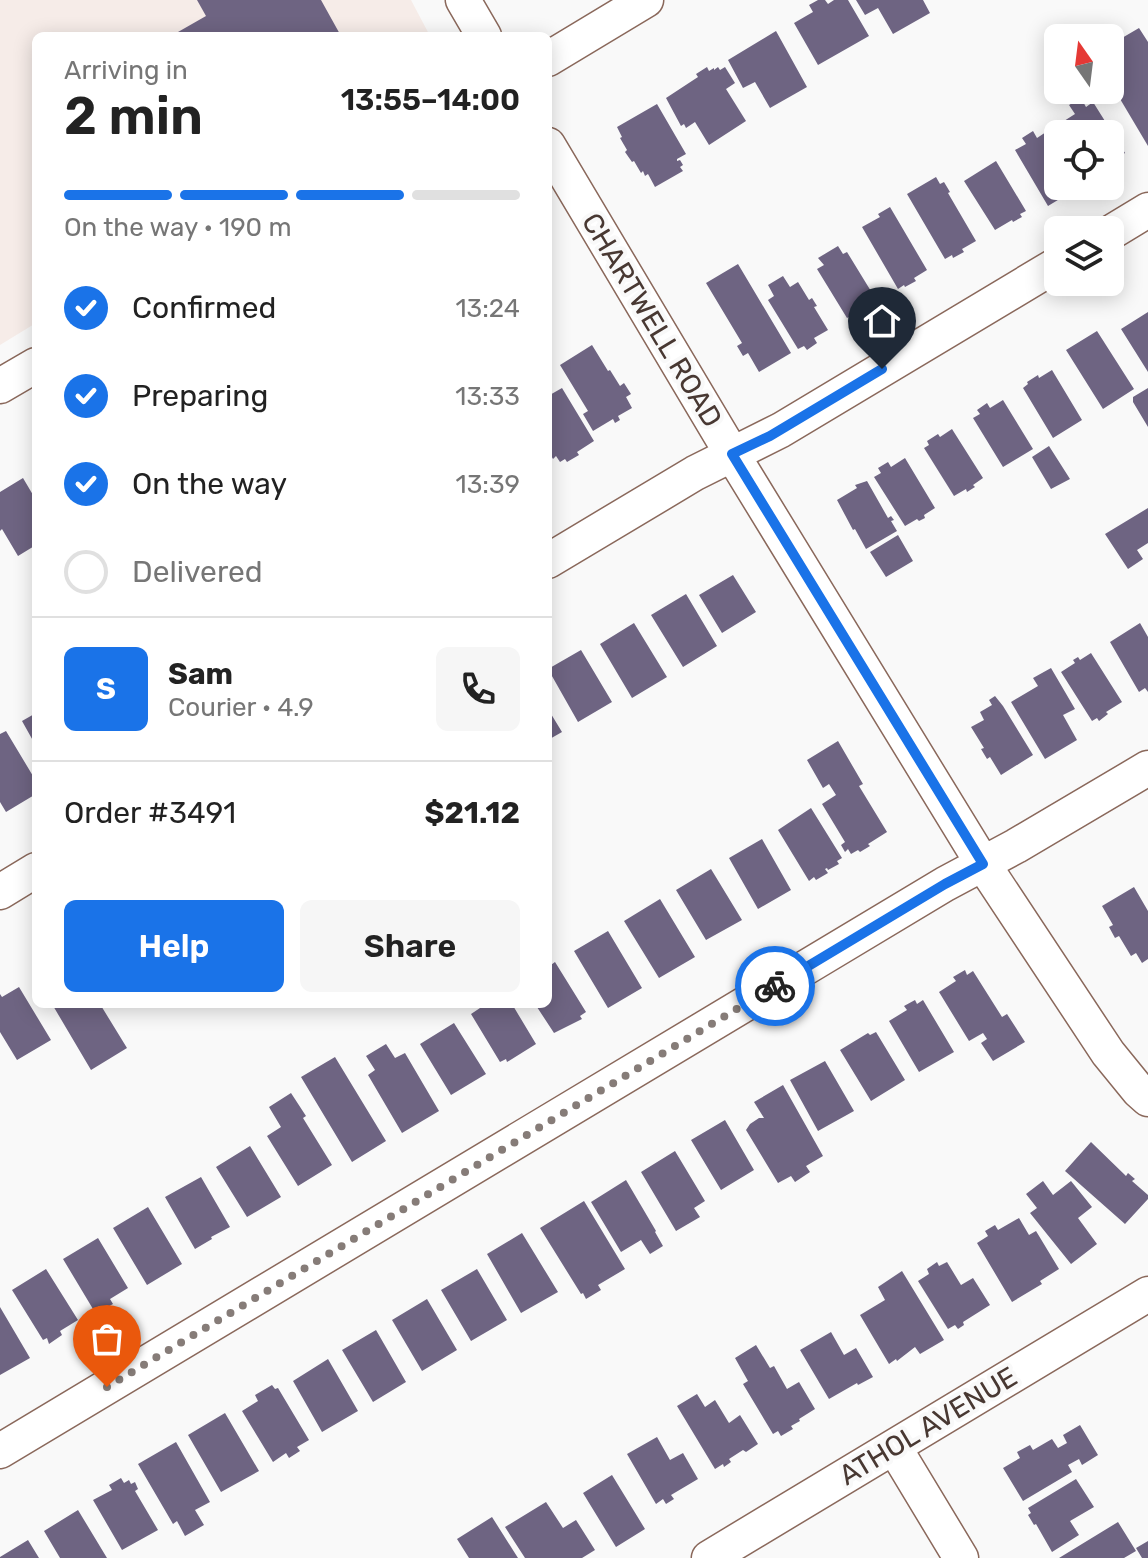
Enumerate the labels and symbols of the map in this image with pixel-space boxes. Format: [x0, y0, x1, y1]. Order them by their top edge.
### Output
north arrow [1044, 24, 1124, 104]
street label: CHARTWELL ROAD [575, 207, 729, 433]
pin [848, 287, 916, 369]
courier [735, 946, 815, 1026]
pin [73, 1305, 141, 1387]
street label: ATHOL AVENUE [833, 1360, 1023, 1492]

